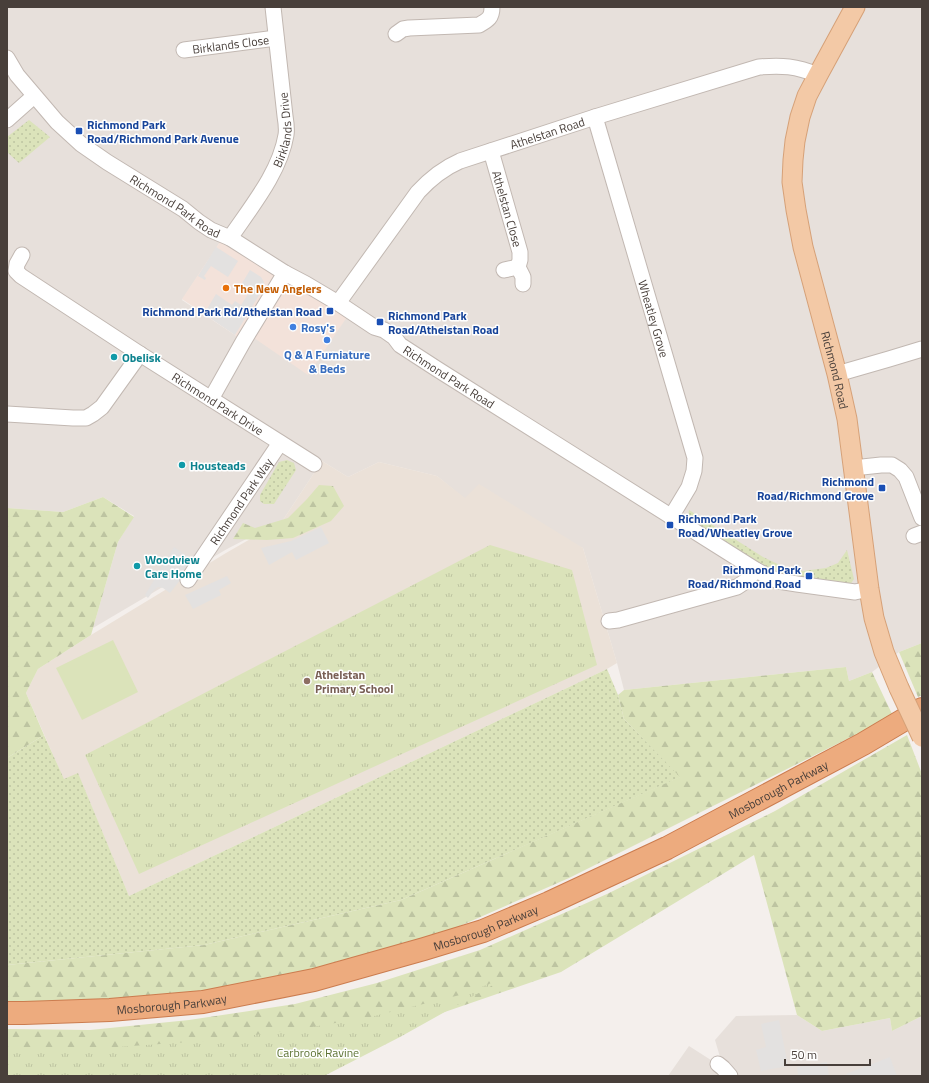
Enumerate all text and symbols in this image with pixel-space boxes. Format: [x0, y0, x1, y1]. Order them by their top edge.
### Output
street label: Birklands Close [191, 30, 270, 58]
street label: Birklands Drive [267, 91, 296, 170]
street label: Athelstan Road [507, 112, 587, 154]
place label: Richmond Park Road/Richmond Park Avenue [87, 115, 239, 148]
marker: Richmond Park Road/Richmond Park Avenue [74, 126, 84, 136]
street label: Athelstan Close [488, 168, 528, 249]
street label: Richmond Park Road [126, 169, 224, 242]
street label: Wheatley Grove [634, 277, 674, 360]
place label: The New Anglers [234, 279, 322, 298]
marker: The New Anglers [221, 283, 231, 293]
place label: Richmond Park Rd/Athelstan Road [142, 302, 322, 321]
marker: Richmond Park Rd/Athelstan Road [325, 306, 335, 316]
place label: Richmond Park Road/Athelstan Road [388, 306, 499, 339]
marker: Richmond Park Road/Athelstan Road [375, 317, 385, 327]
place label: Rosy's [301, 318, 335, 337]
marker: Rosy's [288, 322, 298, 332]
street label: Richmond Road [816, 329, 854, 411]
marker: Q & A Furniature & Beds [322, 335, 332, 345]
street label: Richmond Park Road [400, 340, 499, 413]
place label: Q & A Furniature & Beds [284, 345, 370, 378]
place label: Obelisk [122, 348, 161, 367]
marker: Obelisk [109, 352, 119, 362]
street label: Richmond Park Drive [168, 367, 268, 440]
street label: Richmond Park Way [205, 454, 277, 548]
place label: Housteads [190, 456, 246, 475]
marker: Housteads [177, 460, 187, 470]
place label: Richmond Road/Richmond Grove [757, 472, 874, 505]
marker: Richmond Road/Richmond Grove [877, 483, 887, 493]
place label: Richmond Park Road/Wheatley Grove [678, 509, 792, 542]
marker: Richmond Park Road/Wheatley Grove [665, 520, 675, 530]
place label: Woodview Care Home [145, 550, 202, 583]
place label: Richmond Park Road/Richmond Road [688, 560, 802, 593]
marker: Woodview Care Home [132, 561, 142, 571]
marker: Richmond Park Road/Richmond Road [804, 571, 814, 581]
place label: Athelstan Primary School [315, 665, 393, 698]
marker: Athelstan Primary School [302, 676, 312, 686]
street label: Mosborough Parkway [725, 755, 831, 823]
street label: Mosborough Parkway [431, 899, 541, 955]
street label: Mosborough Parkway [116, 988, 228, 1019]
scale bar [785, 1041, 870, 1067]
park label: Carbrook Ravine [277, 1043, 359, 1062]
text: 50 m [791, 1045, 817, 1064]

